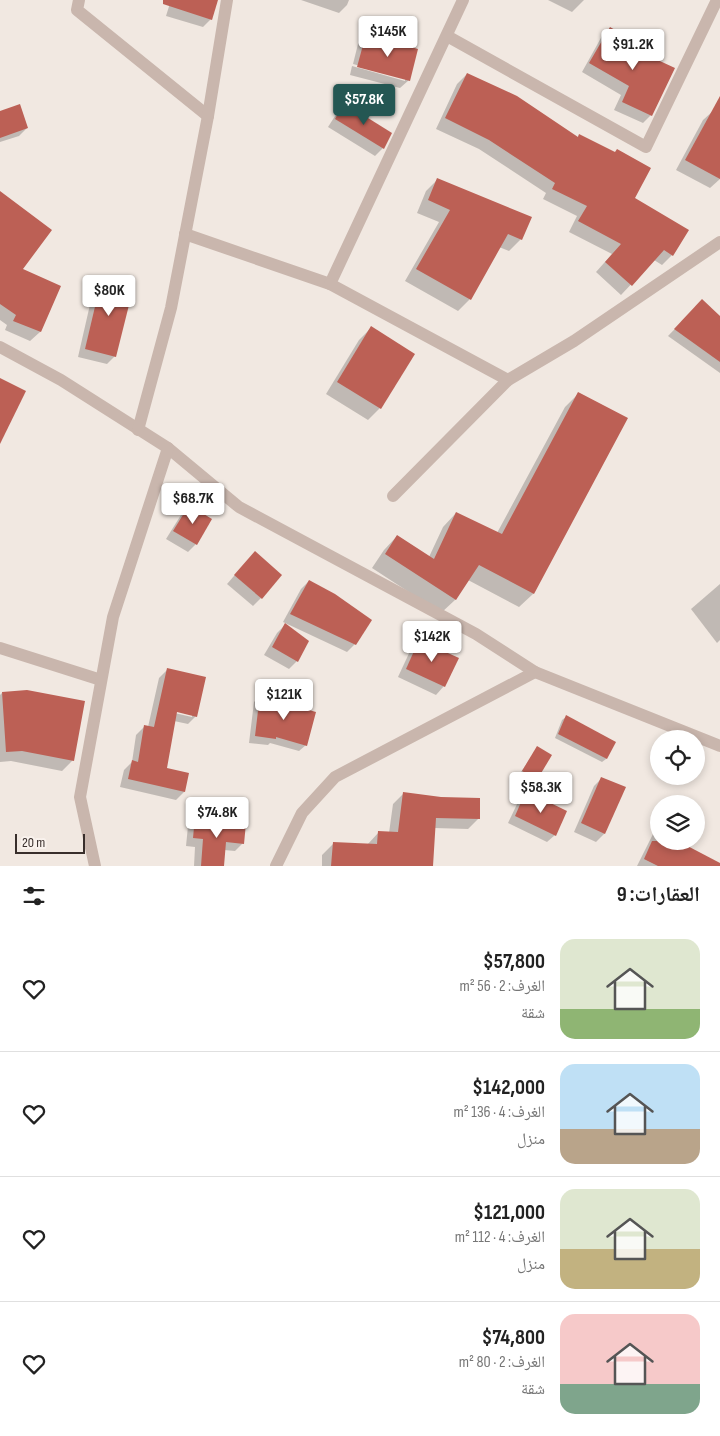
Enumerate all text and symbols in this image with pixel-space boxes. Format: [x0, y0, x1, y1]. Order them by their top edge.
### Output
pin: $145K [353, 15, 423, 58]
text: $145K [370, 22, 406, 41]
pin: $91.2K [592, 28, 674, 71]
text: $91.2K [612, 35, 654, 54]
pin: $57.8K [323, 84, 405, 126]
text: $57.8K [344, 90, 384, 109]
pin: $80K [79, 274, 139, 317]
text: $80K [93, 281, 125, 300]
pin: $68.7K [152, 482, 234, 525]
text: $68.7K [172, 489, 214, 508]
pin: $142K [397, 620, 467, 663]
text: $142K [414, 627, 450, 646]
pin: $121K [249, 678, 319, 721]
text: $121K [266, 685, 302, 704]
map controls [650, 730, 705, 850]
button: locate [650, 730, 705, 785]
pin: $58.3K [500, 772, 582, 814]
text: $58.3K [520, 778, 562, 797]
button: layers [650, 795, 705, 850]
pin: $74.8K [176, 796, 258, 839]
text: $74.8K [197, 803, 237, 822]
scale bar [15, 831, 85, 854]
text: 20 m [22, 834, 45, 851]
icon: filters [20, 882, 48, 910]
text: العقارات: 9 [617, 882, 700, 907]
text: $57,800 [483, 949, 545, 974]
icon: home [600, 959, 660, 1019]
icon: heart [20, 975, 48, 1003]
text: الغرف: 2 · 56 m² [459, 977, 545, 996]
text: شقة [521, 1004, 545, 1023]
text: $142,000 [472, 1075, 545, 1100]
icon: home [600, 1084, 660, 1144]
icon: heart [20, 1100, 48, 1128]
text: الغرف: 4 · 136 m² [453, 1103, 545, 1122]
text: منزل [517, 1130, 545, 1149]
text: $121,000 [473, 1200, 545, 1225]
icon: home [600, 1209, 660, 1269]
icon: heart [20, 1225, 48, 1253]
text: الغرف: 4 · 112 m² [455, 1228, 545, 1247]
text: منزل [517, 1255, 545, 1274]
text: $74,800 [482, 1325, 545, 1350]
icon: home [600, 1334, 660, 1394]
icon: heart [20, 1350, 48, 1378]
text: الغرف: 2 · 80 m² [459, 1353, 545, 1372]
text: شقة [521, 1380, 545, 1399]

